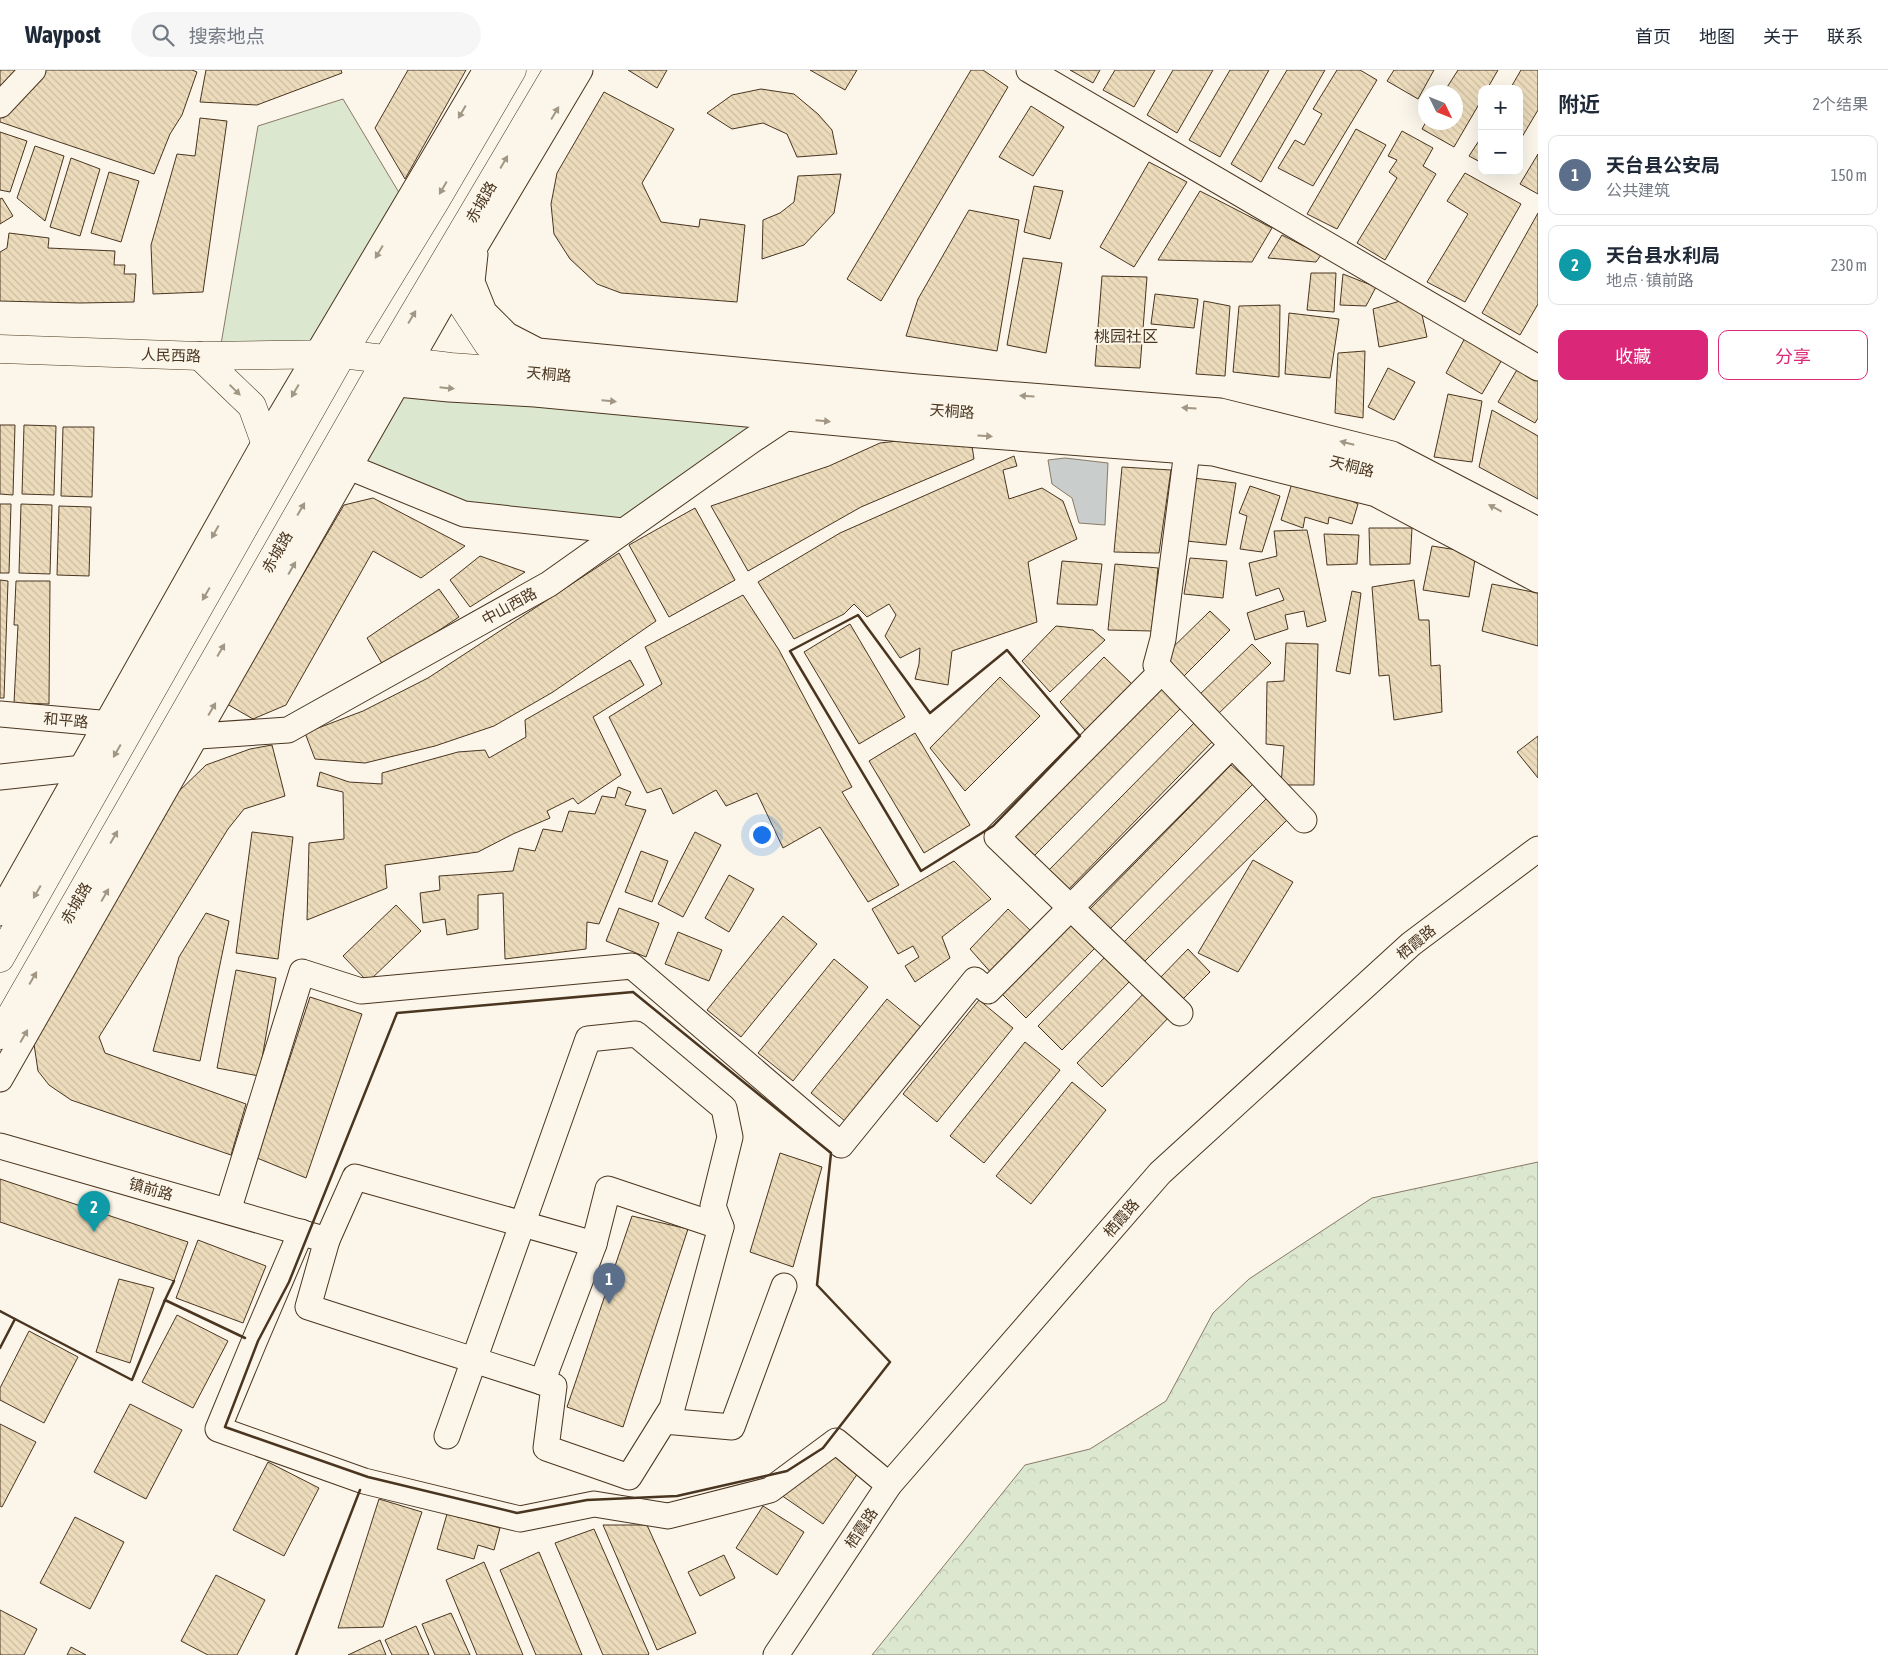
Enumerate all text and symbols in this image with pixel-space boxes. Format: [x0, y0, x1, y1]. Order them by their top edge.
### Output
search box [131, 12, 481, 57]
text: Waypost [25, 21, 101, 48]
icon: search [149, 21, 177, 49]
text: 搜索地点 [189, 25, 265, 47]
text: 首页 [1635, 26, 1671, 47]
text: 地图 [1699, 26, 1735, 47]
text: 关于 [1763, 26, 1799, 47]
text: 联系 [1827, 26, 1863, 47]
north arrow [1418, 85, 1463, 130]
map controls [1478, 85, 1523, 175]
button: + [1478, 85, 1523, 130]
text: 附近 [1558, 92, 1600, 116]
text: 2个结果 [1812, 95, 1868, 113]
one-way arrow [458, 105, 466, 120]
one-way arrow [550, 107, 559, 120]
button: − [1478, 130, 1523, 175]
text: 天台县公安局 [1606, 154, 1720, 176]
one-way arrow [500, 155, 508, 170]
text: 1 [1571, 166, 1579, 184]
text: 150 m [1831, 166, 1867, 184]
street label: 赤城路 [462, 178, 500, 226]
one-way arrow [439, 181, 448, 194]
text: 公共建筑 [1606, 181, 1670, 199]
text: 天台县水利局 [1606, 244, 1720, 266]
one-way arrow [374, 245, 384, 258]
text: 2 [1571, 256, 1579, 274]
text: 230 m [1831, 256, 1867, 274]
text: 地点 · 镇前路 [1606, 271, 1694, 289]
one-way arrow [408, 311, 417, 324]
district label: 桃园社区 [1094, 327, 1158, 345]
button: 收藏 [1558, 330, 1708, 380]
button: 分享 [1718, 330, 1868, 380]
street label: 人民西路 [141, 345, 201, 365]
street label: 天桐路 [526, 364, 572, 384]
one-way arrow [229, 384, 241, 396]
one-way arrow [291, 384, 299, 398]
one-way arrow [439, 385, 455, 393]
one-way arrow [1018, 391, 1034, 399]
one-way arrow [601, 398, 617, 406]
street label: 天桐路 [929, 401, 975, 421]
one-way arrow [1180, 404, 1196, 412]
one-way arrow [815, 418, 831, 426]
one-way arrow [977, 432, 993, 440]
one-way arrow [1339, 438, 1354, 446]
street label: 天桐路 [1328, 452, 1376, 480]
one-way arrow [297, 503, 306, 516]
one-way arrow [1488, 504, 1502, 512]
one-way arrow [211, 525, 219, 540]
street label: 赤城路 [258, 528, 296, 576]
one-way arrow [288, 560, 296, 575]
street label: 中山西路 [479, 584, 539, 628]
one-way arrow [202, 588, 211, 601]
one-way arrow [216, 644, 225, 657]
one-way arrow [207, 702, 216, 715]
street label: 和平路 [43, 710, 89, 730]
one-way arrow [113, 744, 122, 758]
your location [749, 822, 775, 848]
one-way arrow [109, 830, 118, 843]
street label: 赤城路 [57, 879, 95, 927]
one-way arrow [33, 886, 42, 899]
one-way arrow [101, 888, 109, 903]
street label: 栖霞路 [1393, 921, 1439, 963]
one-way arrow [29, 970, 37, 985]
one-way arrow [20, 1030, 29, 1043]
street label: 镇前路 [127, 1175, 175, 1203]
pin: 2 [78, 1191, 110, 1232]
street label: 栖霞路 [1100, 1195, 1142, 1241]
pin: 1 [593, 1263, 625, 1304]
street label: 栖霞路 [841, 1505, 881, 1551]

